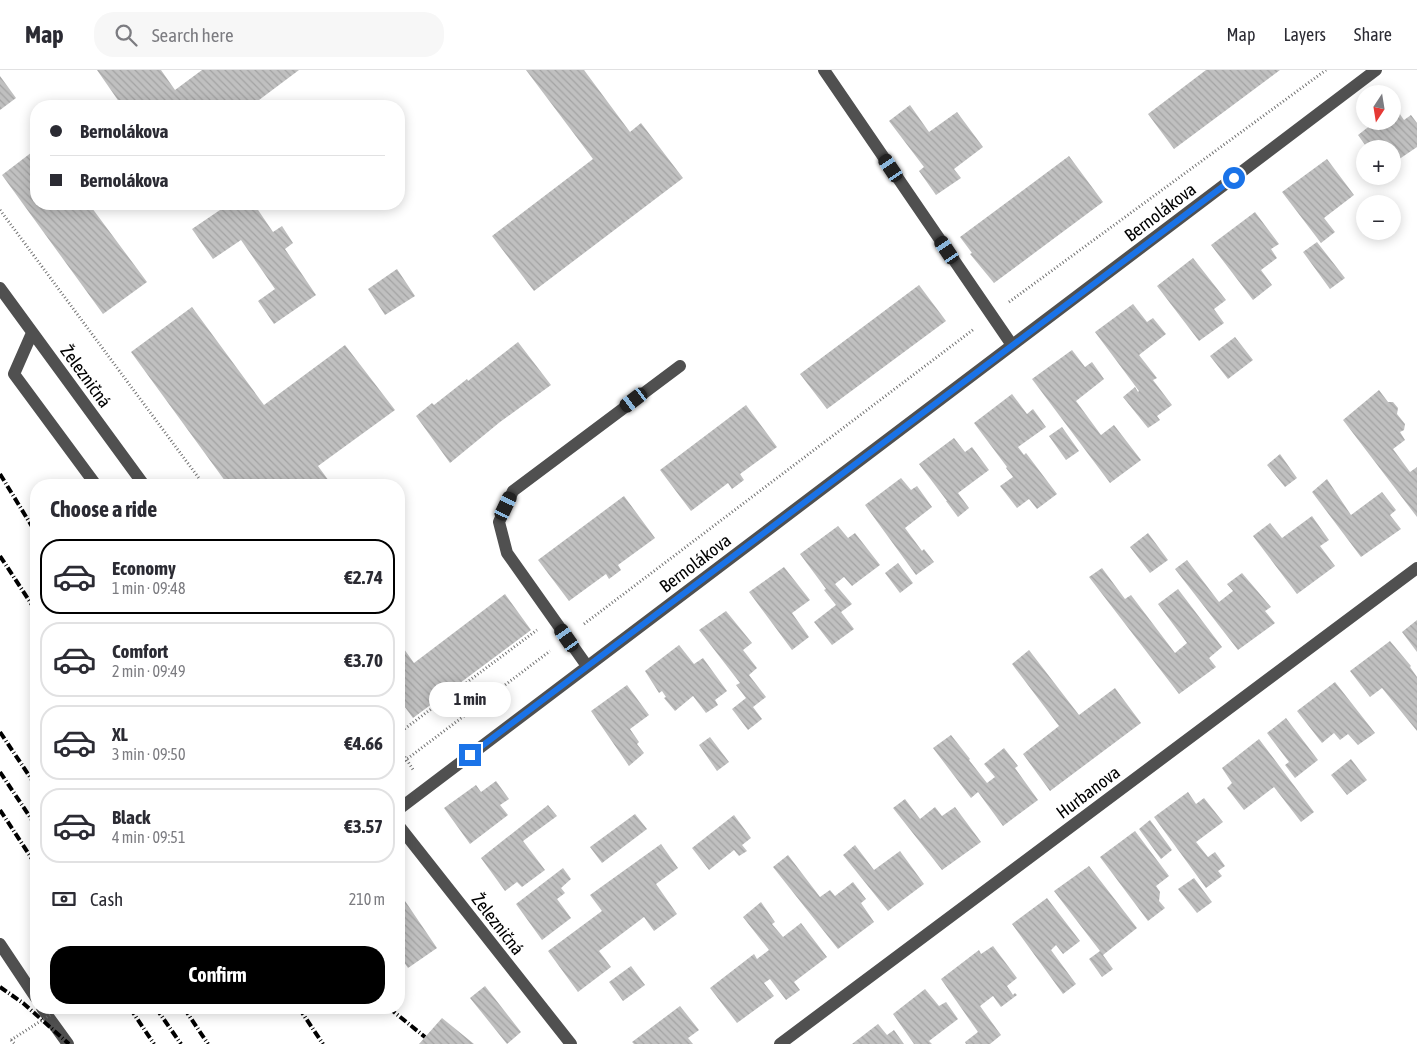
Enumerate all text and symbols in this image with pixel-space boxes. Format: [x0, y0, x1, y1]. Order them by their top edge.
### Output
search box [94, 12, 444, 57]
text: Map [25, 21, 64, 48]
icon: search [112, 21, 140, 49]
text: Search here [152, 24, 234, 46]
text: Map [1226, 24, 1255, 45]
text: Layers [1283, 24, 1326, 45]
text: Share [1354, 24, 1392, 45]
north arrow [1356, 85, 1401, 130]
map controls [1356, 85, 1401, 240]
text: Bernolákova [80, 120, 168, 142]
button: + [1356, 140, 1401, 185]
car [876, 151, 905, 185]
route start [1223, 167, 1245, 189]
text: Bernolákova [80, 169, 168, 191]
street label: Bernolákova [1120, 178, 1200, 246]
button: − [1356, 195, 1401, 240]
car [932, 233, 961, 267]
street label: Železničná [56, 341, 116, 411]
car [617, 385, 650, 415]
car [492, 489, 519, 523]
text: Choose a ride [50, 496, 157, 522]
street label: Bernolákova [655, 529, 735, 597]
icon: car [52, 554, 97, 599]
text: Economy [112, 557, 176, 579]
text: €2.74 [344, 566, 383, 588]
text: 1 min · 09:48 [112, 579, 185, 597]
car [552, 621, 581, 655]
icon: car [52, 637, 97, 682]
text: Comfort [112, 640, 168, 662]
text: €3.70 [344, 649, 383, 671]
text: 2 min · 09:49 [112, 662, 185, 680]
callout: 1 min [429, 682, 511, 718]
text: 1 min [454, 690, 486, 708]
icon: car [52, 720, 97, 765]
text: XL [112, 723, 128, 745]
text: €4.66 [344, 732, 383, 754]
route end [459, 744, 481, 766]
text: 3 min · 09:50 [112, 745, 185, 763]
street label: Hurbanova [1052, 761, 1124, 823]
icon: car [52, 803, 97, 848]
text: Black [112, 806, 150, 828]
text: €3.57 [344, 815, 383, 837]
text: 4 min · 09:51 [112, 828, 185, 846]
icon: cash [50, 885, 78, 913]
text: Cash [90, 888, 123, 910]
street label: Železničná [468, 889, 528, 959]
text: 210 m [349, 890, 385, 908]
button: Confirm [50, 946, 385, 1004]

